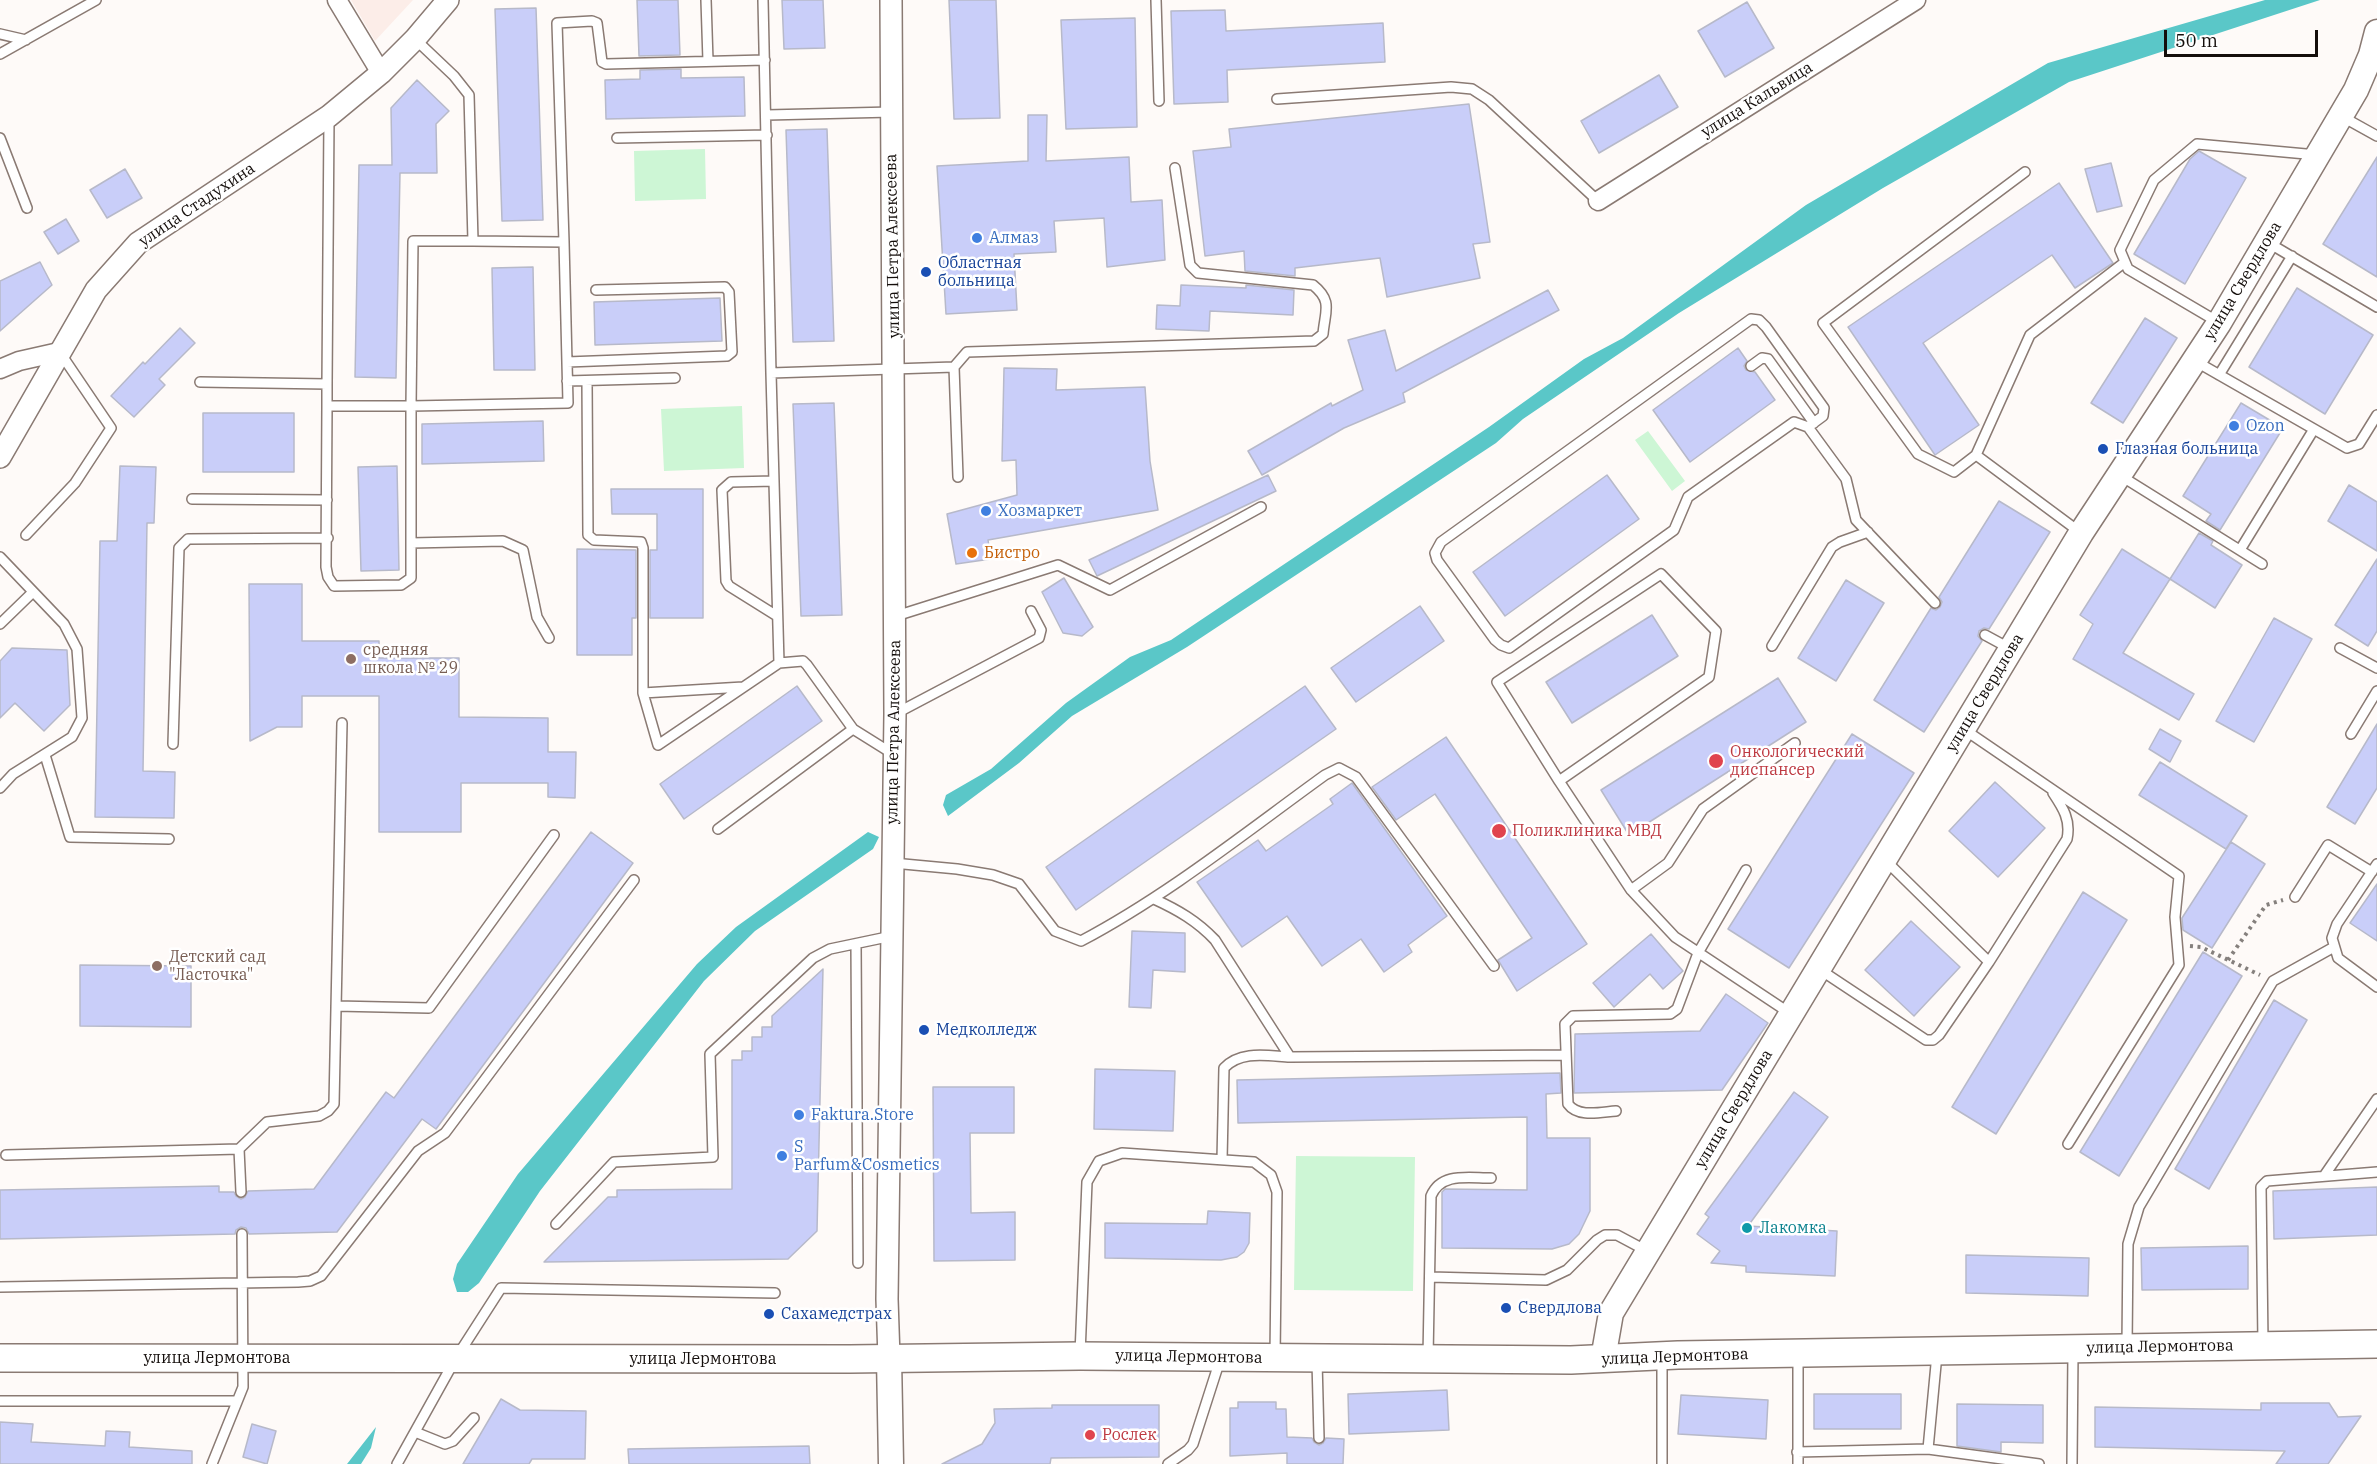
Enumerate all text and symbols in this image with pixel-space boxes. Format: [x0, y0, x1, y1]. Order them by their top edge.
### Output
scale bar [2167, 18, 2322, 56]
text: 50 m [2175, 29, 2218, 52]
street label: улица Кальвица [1698, 58, 1816, 142]
street label: улица Петра Алексеева [882, 153, 904, 339]
street label: улица Стадухина [135, 159, 259, 251]
street label: улица Свердлова [2200, 218, 2286, 344]
place label: Алмаз [989, 228, 1039, 248]
marker: Алмаз [970, 231, 984, 245]
place label: Областная больница [938, 253, 1022, 291]
marker: Областная больница [919, 265, 933, 279]
place label: Ozon [2246, 416, 2285, 436]
marker: Ozon [2227, 419, 2241, 433]
place label: Глазная больница [2115, 439, 2258, 459]
marker: Глазная больница [2096, 442, 2110, 456]
place label: Хозмаркет [998, 501, 1082, 521]
marker: Хозмаркет [979, 504, 993, 518]
place label: Бистро [984, 543, 1040, 563]
marker: Бистро [965, 546, 979, 560]
street label: улица Свердлова [1942, 630, 2028, 756]
street label: улица Петра Алексеева [883, 639, 905, 825]
place label: средняя школа № 29 [363, 640, 458, 678]
marker: средняя школа № 29 [344, 652, 358, 666]
place label: Онкологический диспансер [1730, 742, 1864, 780]
marker: Онкологический диспансер [1707, 752, 1725, 770]
place label: Поликлиника МВД [1512, 821, 1662, 841]
marker: Поликлиника МВД [1490, 822, 1508, 840]
place label: Детский сад "Ласточка" [169, 947, 266, 985]
marker: Детский сад "Ласточка" [150, 959, 164, 973]
place label: Медколледж [936, 1020, 1037, 1040]
marker: Медколледж [917, 1023, 931, 1037]
street label: улица Свердлова [1691, 1046, 1777, 1172]
place label: Faktura.Store [811, 1105, 914, 1125]
marker: Faktura.Store [792, 1108, 806, 1122]
place label: S Parfum&Cosmetics [794, 1137, 940, 1175]
marker: S Parfum&Cosmetics [775, 1149, 789, 1163]
place label: Лакомка [1759, 1218, 1827, 1238]
marker: Лакомка [1740, 1221, 1754, 1235]
place label: Свердлова [1518, 1298, 1602, 1318]
marker: Свердлова [1499, 1301, 1513, 1315]
place label: Сахамедстрах [781, 1304, 892, 1324]
marker: Сахамедстрах [762, 1307, 776, 1321]
street label: улица Лермонтова [2086, 1336, 2234, 1358]
street label: улица Лермонтова [1601, 1345, 1749, 1369]
street label: улица Лермонтова [1115, 1346, 1263, 1368]
street label: улица Лермонтова [143, 1348, 291, 1368]
street label: улица Лермонтова [629, 1349, 777, 1369]
place label: Рослек [1102, 1425, 1157, 1445]
marker: Рослек [1083, 1428, 1097, 1442]

